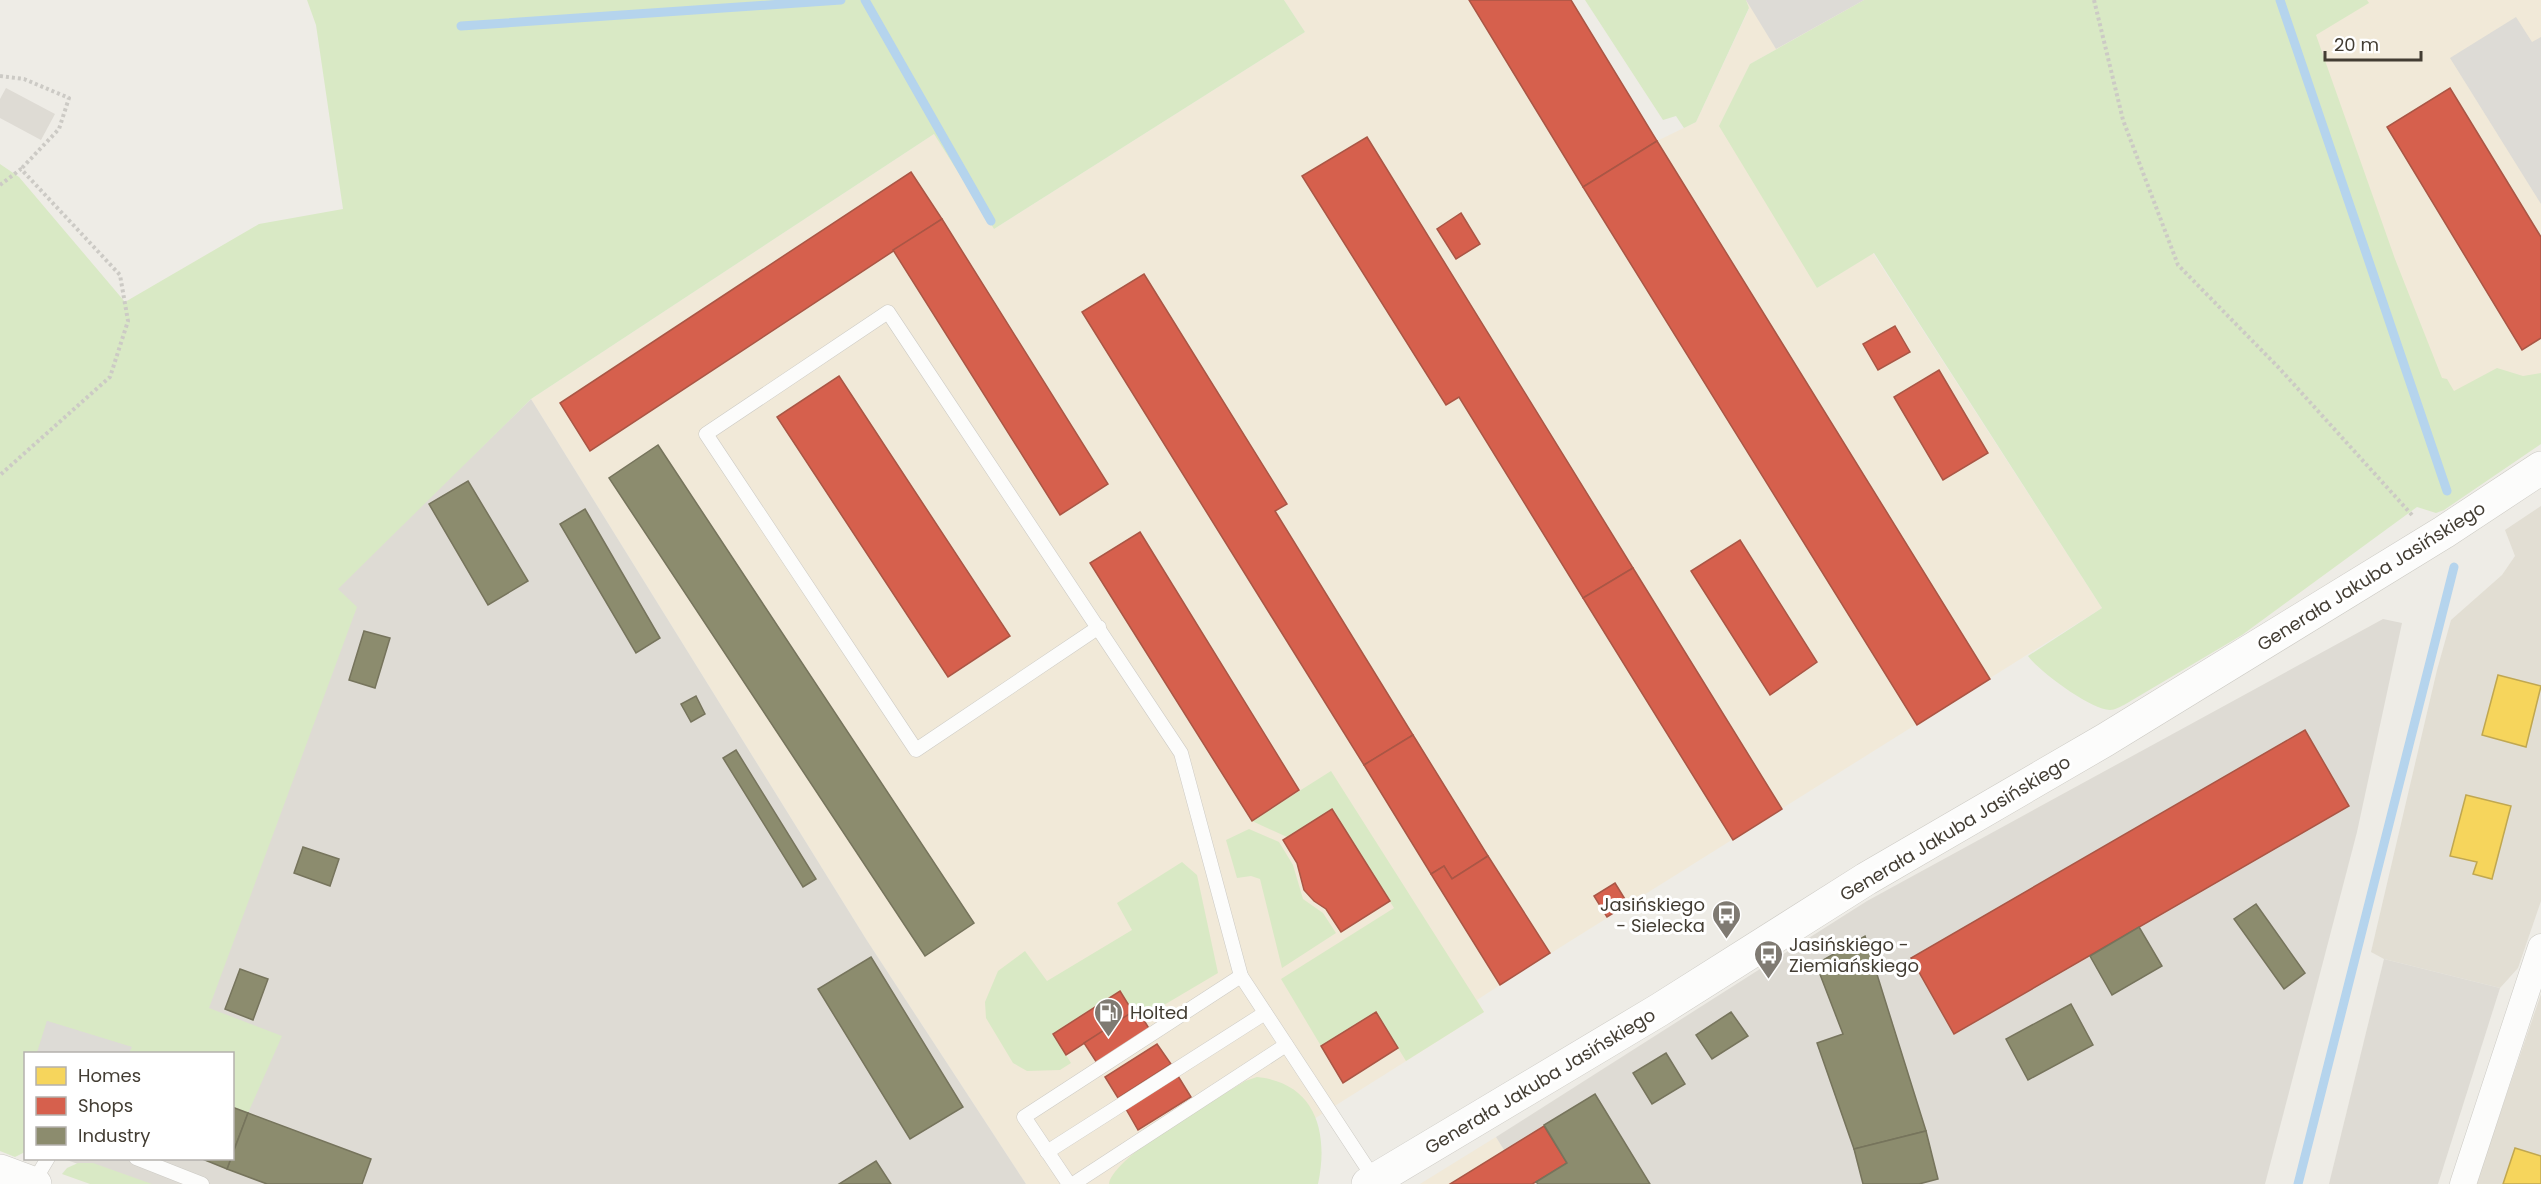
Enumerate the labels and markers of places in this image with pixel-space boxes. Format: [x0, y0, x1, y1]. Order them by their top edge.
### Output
place label: Jasińskiego - Sielecka [1600, 892, 1705, 938]
bus stop icon: Jasińskiego - Sielecka [1710, 898, 1742, 940]
place label: Jasińskiego - Ziemiańskiego [1789, 932, 1919, 978]
bus stop icon: Jasińskiego - Ziemiańskiego [1752, 938, 1784, 980]
fuel station icon: Holted [1093, 996, 1125, 1038]
place label: Holted [1130, 1000, 1188, 1025]

